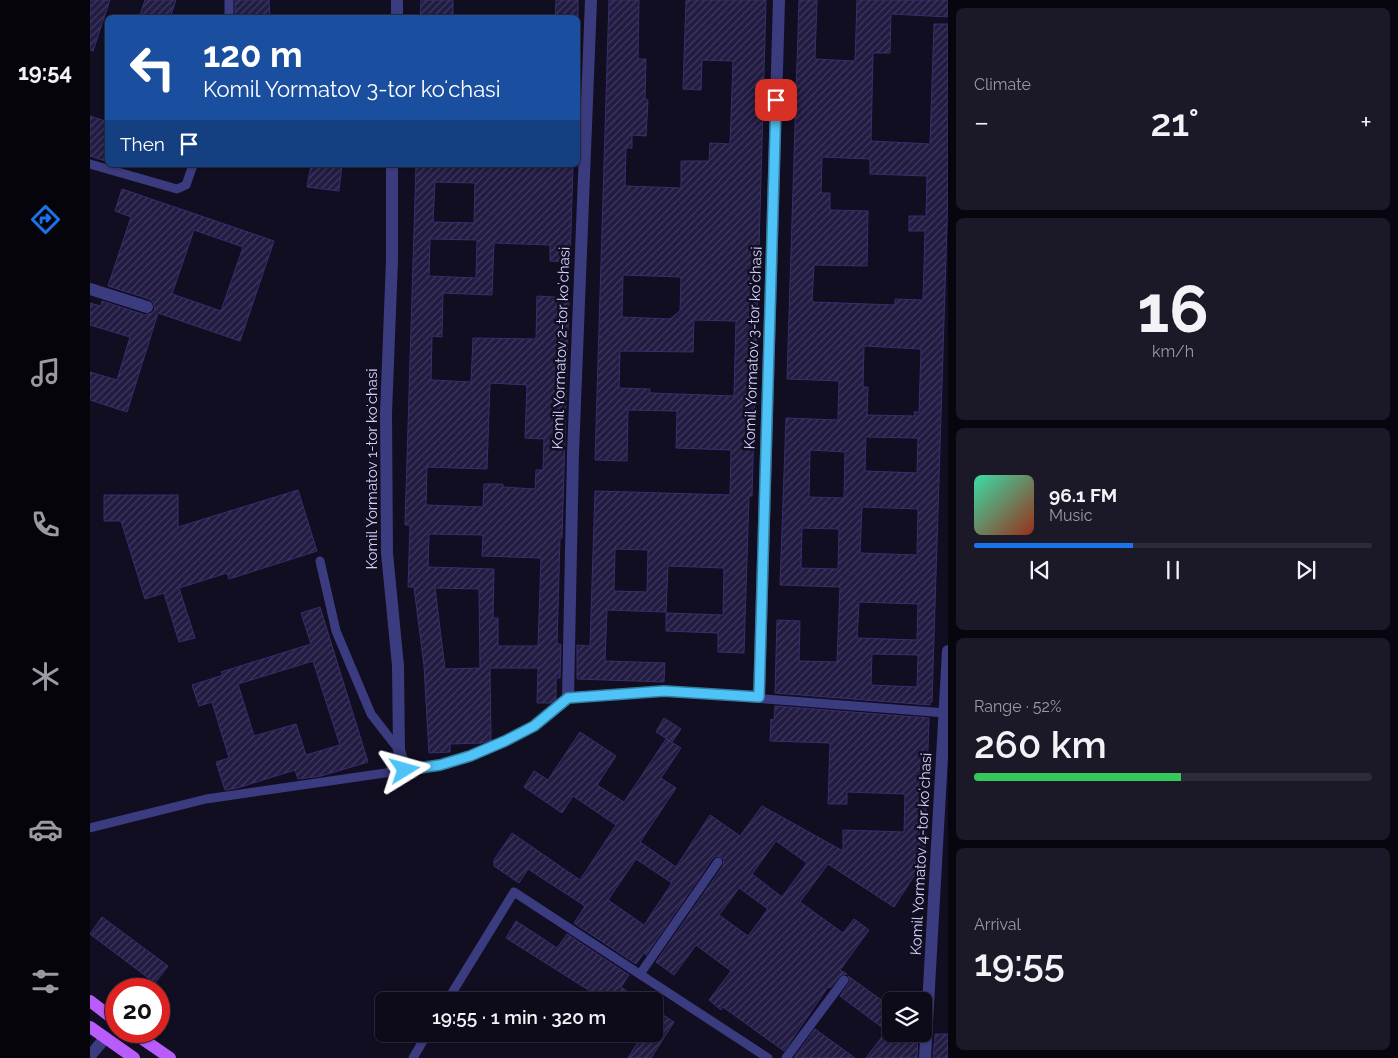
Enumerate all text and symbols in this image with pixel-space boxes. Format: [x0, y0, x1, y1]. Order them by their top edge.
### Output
text: 120 m [203, 34, 303, 75]
icon: left [120, 35, 185, 100]
text: 19:54 [18, 59, 72, 85]
text: Climate [974, 75, 1031, 94]
text: Komil Yormatov 3-tor koʻchasi [203, 76, 501, 102]
pin [755, 79, 797, 121]
icon: arrive [762, 86, 790, 114]
text: 21° [1150, 100, 1199, 145]
text: − [974, 106, 989, 139]
text: + [1360, 106, 1372, 139]
icon: arrive [175, 130, 203, 158]
text: Then [120, 133, 165, 155]
icon: directions [28, 202, 63, 237]
street label: Komil Yormatov 2-tor koʻchasi [548, 246, 574, 450]
street label: Komil Yormatov 3-tor koʻchasi [740, 246, 766, 450]
text: 16 [1137, 271, 1209, 347]
text: km/h [1152, 342, 1194, 361]
icon: music [28, 355, 63, 390]
street label: Komil Yormatov 1-tor koʻchasi [363, 368, 381, 570]
text: 96.1 FM [1049, 484, 1117, 506]
text: Music [1049, 506, 1093, 525]
icon: phone [28, 507, 63, 542]
icon: previous [1026, 556, 1054, 584]
icon: pause [1159, 556, 1187, 584]
icon: next [1292, 556, 1320, 584]
icon: climate [28, 659, 63, 694]
text: Range · 52% [974, 697, 1061, 716]
text: 260 km [974, 722, 1107, 767]
position arrow [378, 743, 430, 795]
street label: Komil Yormatov 4-tor koʻchasi [907, 752, 935, 956]
icon: car [28, 812, 63, 847]
text: Arrival [974, 915, 1021, 934]
text: 19:55 [974, 940, 1065, 985]
icon: filters [28, 964, 63, 999]
speed limit sign: 20 [105, 978, 170, 1043]
map controls [882, 992, 932, 1042]
button: layers [882, 992, 932, 1042]
text: 19:55 · 1 min · 320 m [432, 1006, 606, 1028]

